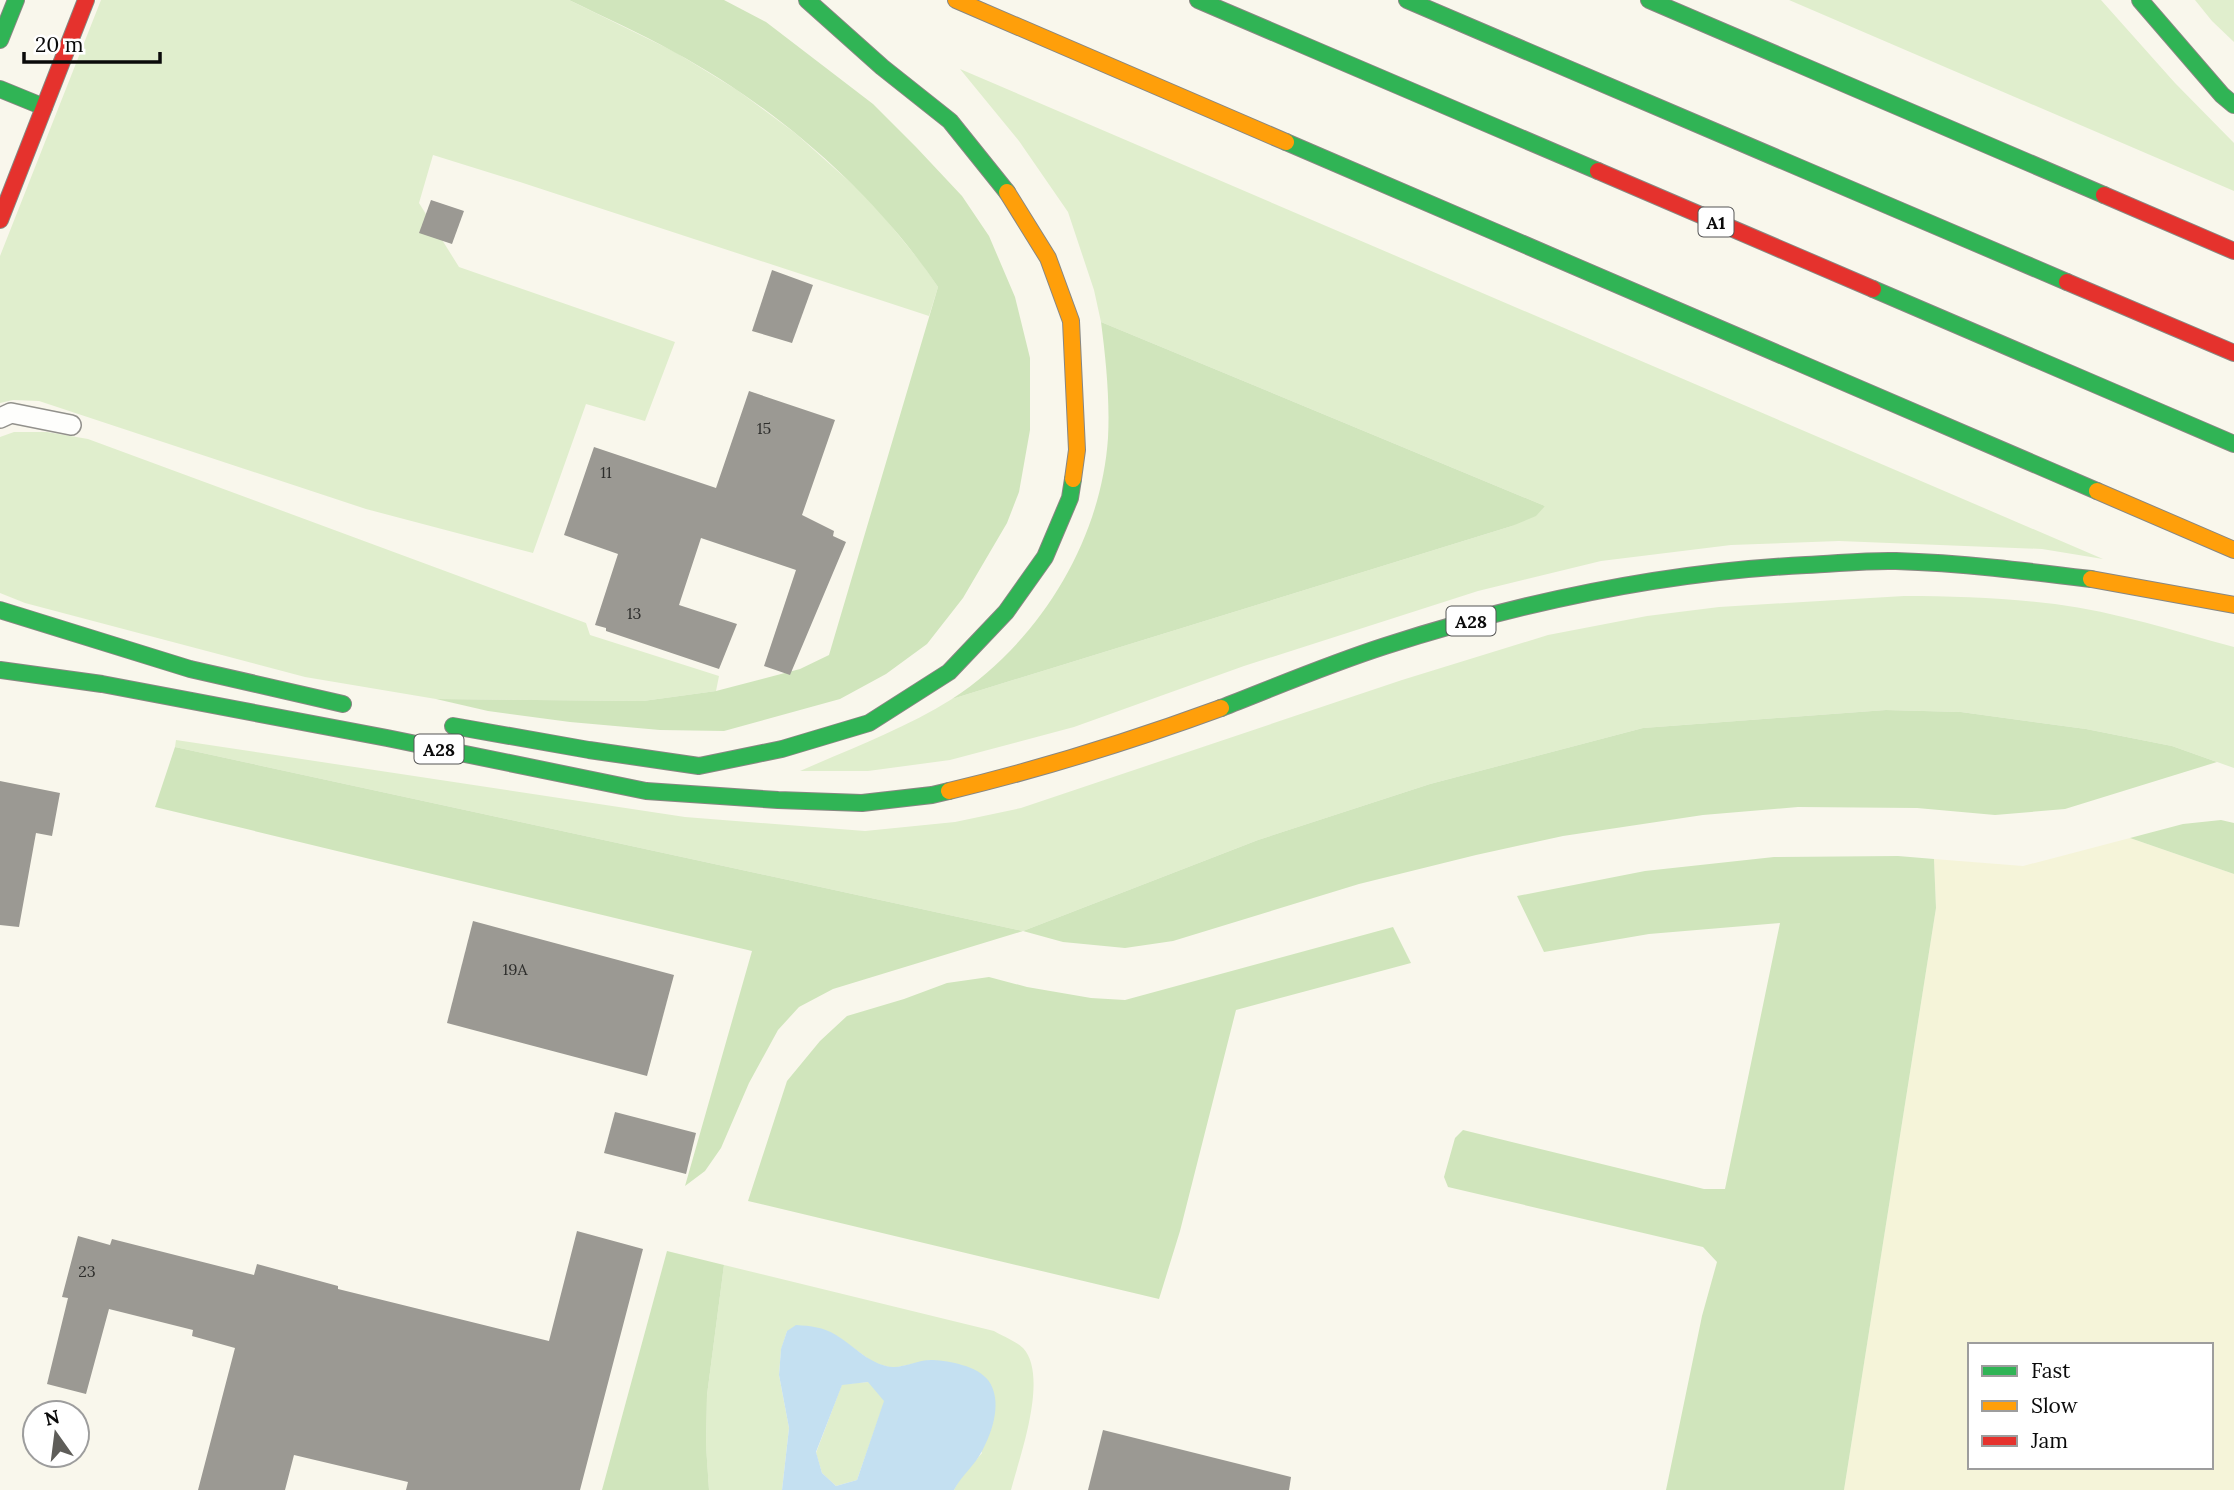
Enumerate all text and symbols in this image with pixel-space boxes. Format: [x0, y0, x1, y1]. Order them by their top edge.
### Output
scale bar [24, 21, 161, 65]
text: 20 m [35, 31, 84, 58]
road number: A1 [1698, 208, 1734, 236]
house number: 15 [757, 418, 771, 438]
house number: 11 [600, 462, 612, 482]
house number: 13 [627, 603, 641, 623]
road number: A28 [1446, 606, 1496, 636]
road number: A28 [414, 734, 464, 764]
house number: 19A [502, 959, 529, 979]
house number: 23 [78, 1261, 96, 1281]
legend [1968, 1343, 2213, 1469]
text: Fast [2031, 1357, 2071, 1384]
text: Slow [2031, 1392, 2078, 1419]
north arrow [21, 1399, 91, 1469]
text: N [42, 1404, 62, 1431]
text: Jam [2030, 1427, 2068, 1454]

